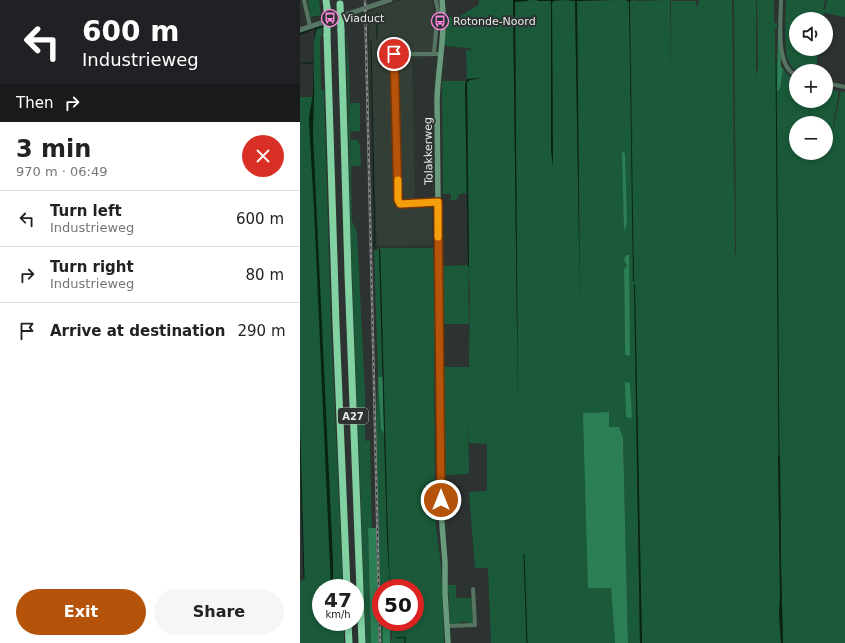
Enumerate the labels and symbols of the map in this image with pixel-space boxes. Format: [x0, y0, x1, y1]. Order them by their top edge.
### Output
bus stop icon: Viaduct [320, 8, 340, 28]
bus stop icon: Rotonde-Noord [430, 11, 450, 31]
place label: Viaduct [343, 12, 385, 25]
place label: Rotonde-Noord [453, 15, 536, 28]
pin [377, 37, 411, 71]
street label: Tolakkerweg [421, 117, 436, 186]
road number: A27 [338, 408, 368, 424]
position arrow [420, 479, 462, 521]
speed limit sign: 50 [372, 579, 424, 631]

